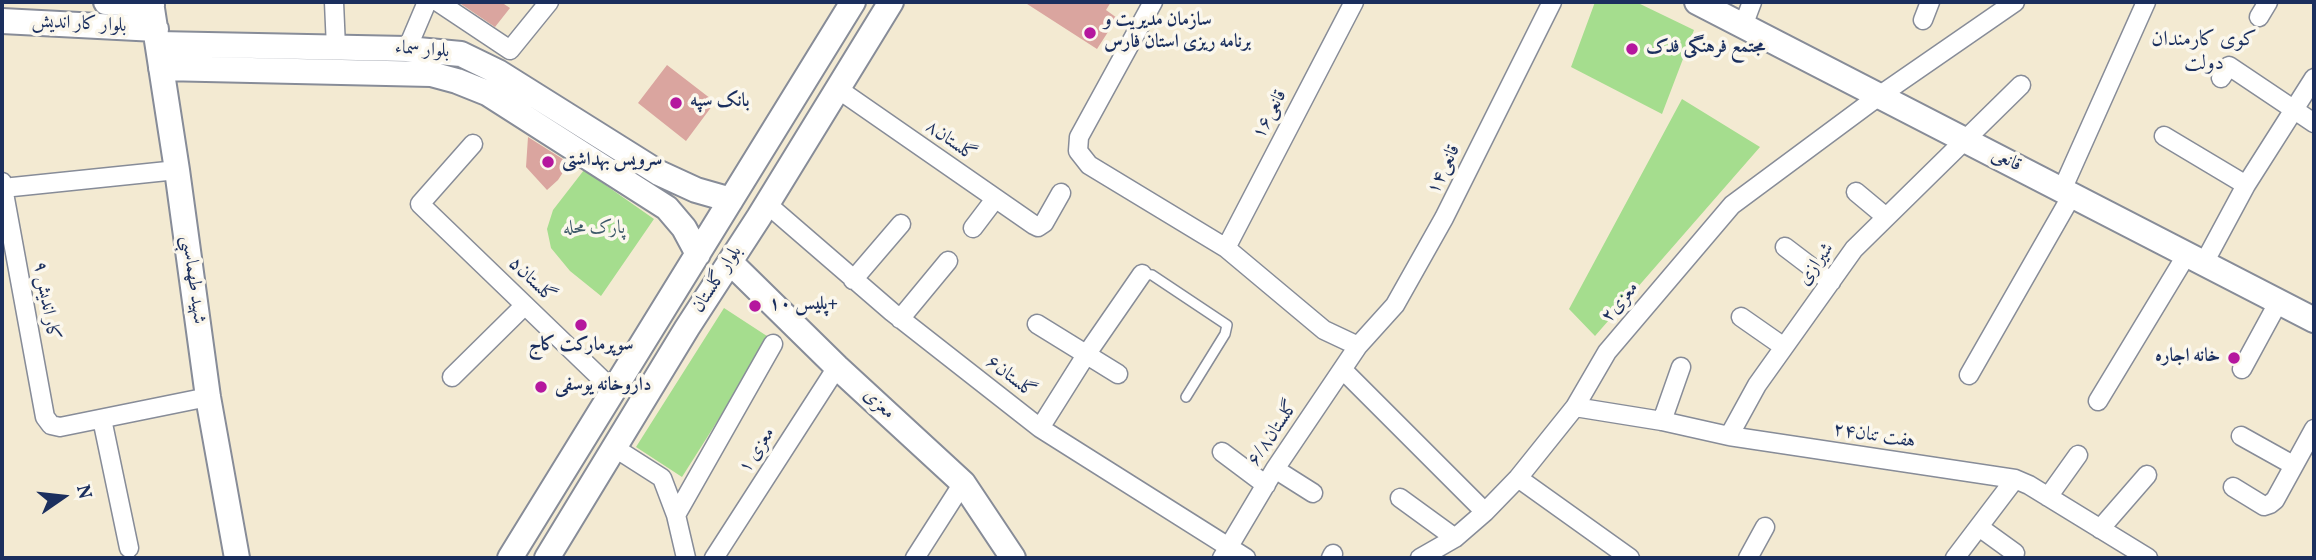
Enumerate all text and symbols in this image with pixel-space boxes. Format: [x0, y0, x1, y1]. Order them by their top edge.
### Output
street label: بلوار کار اندیش [31, 11, 127, 39]
place label: سازمان مدیریت و برنامه ریزی استان فارس [1104, 11, 1251, 55]
marker: سازمان مدیریت و برنامه ریزی استان فارس [1082, 25, 1098, 41]
district label: کوی کارمندان دولت [2151, 28, 2257, 78]
street label: بلوار سماء [394, 38, 450, 64]
place label: مجتمع فرهنگی فدک [1646, 38, 1765, 60]
marker: مجتمع فرهنگی فدک [1624, 41, 1640, 57]
street label: ۱۶قانعی [1249, 86, 1293, 144]
place label: بانک سپه [690, 92, 750, 114]
marker: بانک سپه [668, 95, 684, 111]
street label: گلستان۸ [920, 116, 980, 168]
street label: ۱۴قانعی [1423, 141, 1467, 199]
street label: قانعی [1987, 144, 2025, 178]
place label: سرویس بهداشتی [562, 151, 662, 173]
marker: سرویس بهداشتی [540, 154, 556, 170]
park label: پارک محله [563, 219, 625, 241]
street label: شهید طهماسبی [175, 235, 209, 325]
street label: شیرازی [1794, 239, 1840, 291]
street label: بلوار گلستان [688, 242, 748, 318]
street label: گلستان۵ [503, 253, 559, 309]
street label: ۹ کار اندیش [27, 260, 63, 342]
street label: ۲معزی [1597, 278, 1645, 328]
place label: پلیس ۱۰+ [769, 295, 838, 317]
marker: پلیس ۱۰+ [747, 298, 763, 314]
marker: سوپرمارکت کاج [573, 317, 589, 333]
place label: سوپرمارکت کاج [528, 336, 634, 358]
place label: خانه اجاره [2155, 347, 2220, 369]
marker: خانه اجاره [2226, 350, 2242, 366]
street label: گلستان۶ [981, 352, 1039, 404]
place label: داروخانه یوسفی [555, 376, 651, 398]
marker: داروخانه یوسفی [533, 379, 549, 395]
street label: معزی [857, 385, 899, 425]
street label: ۶/۸گلستان [1244, 397, 1304, 471]
street label: هفت تنان۲۴ [1831, 419, 1917, 455]
street label: معزی ۱ [735, 424, 781, 478]
north arrow [28, 462, 98, 532]
text: N [69, 482, 98, 502]

